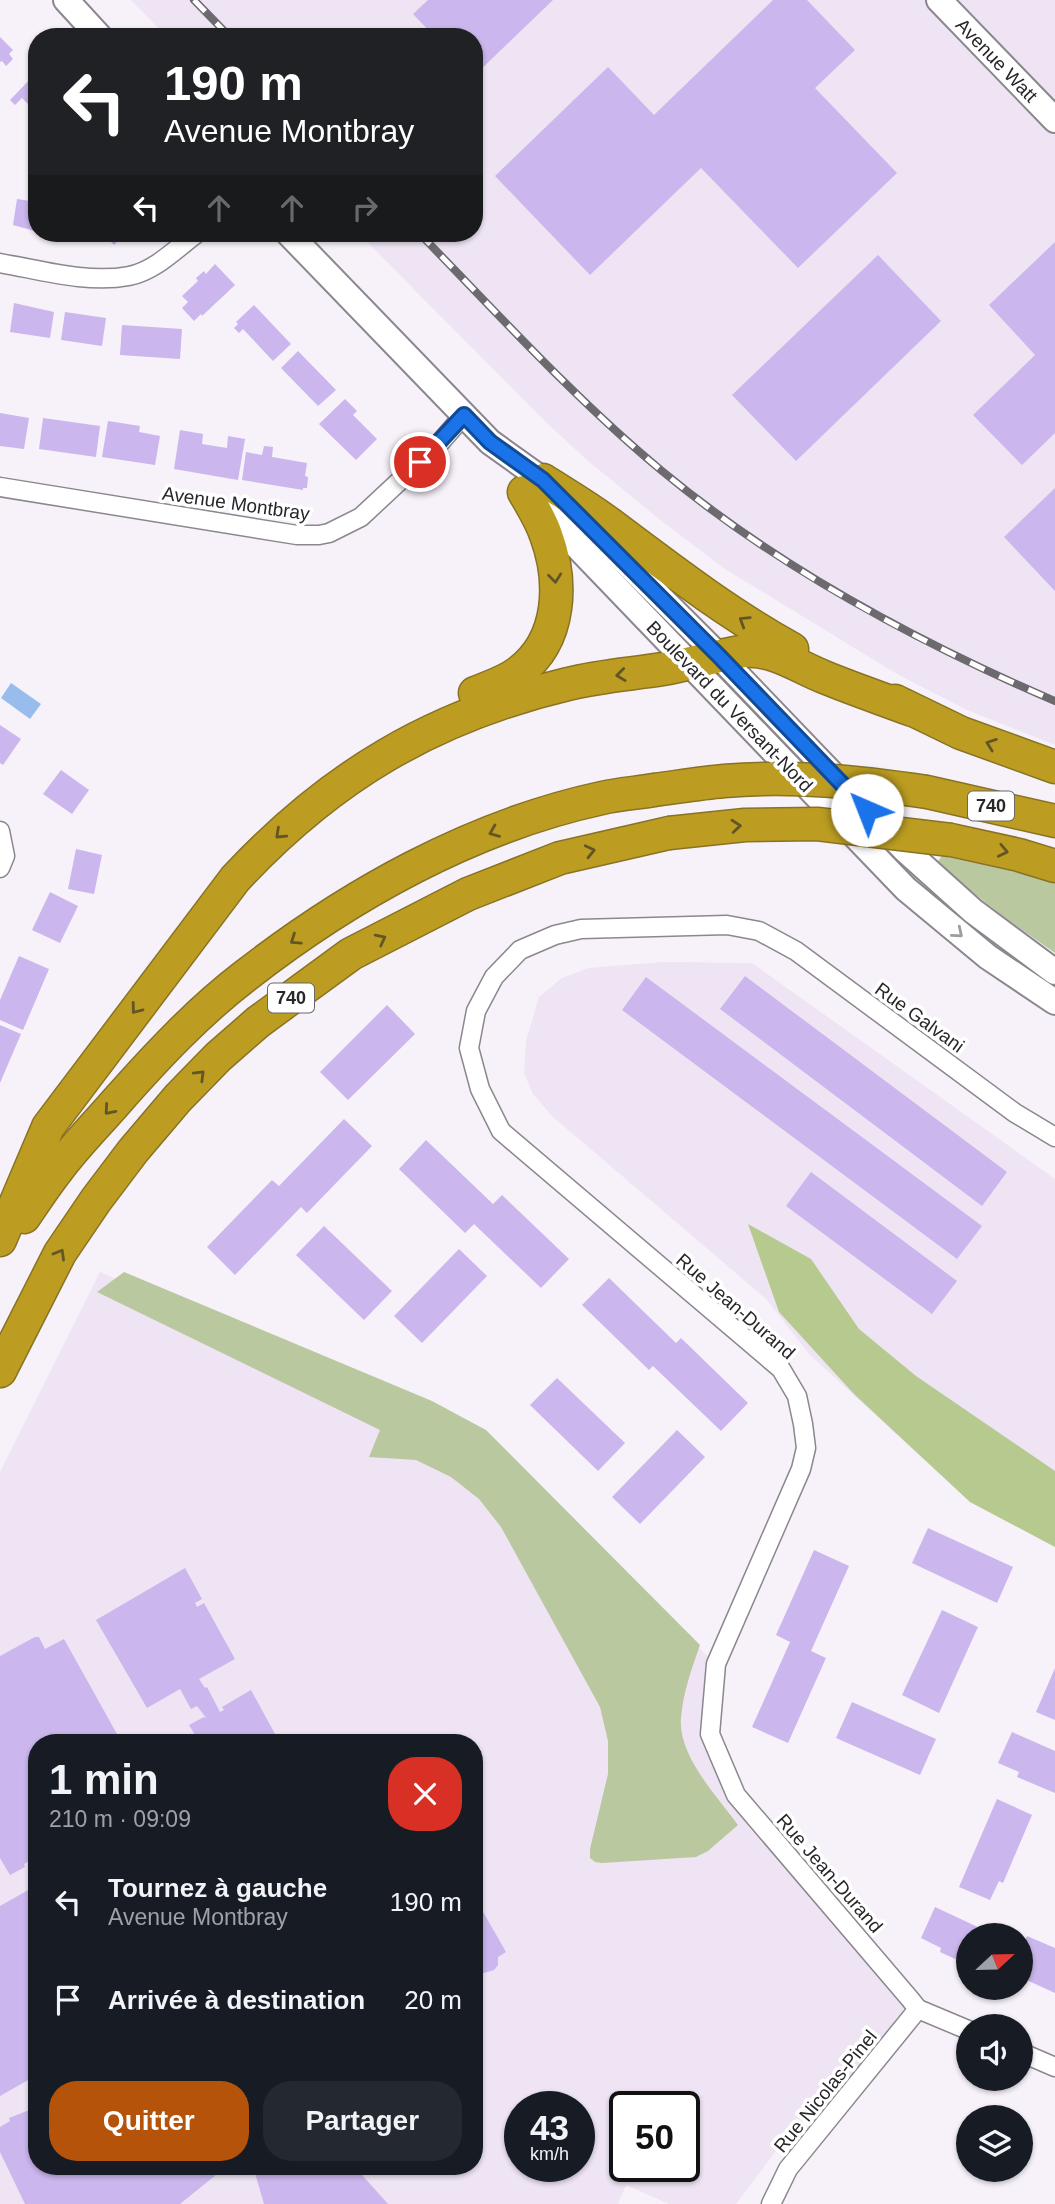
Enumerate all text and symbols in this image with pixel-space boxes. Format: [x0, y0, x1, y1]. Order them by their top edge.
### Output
street label: Avenue Watt [952, 14, 1042, 107]
icon: left [49, 56, 140, 147]
text: 190 m [164, 56, 303, 110]
text: Avenue Montbray [164, 113, 414, 149]
icon: left [127, 189, 165, 227]
icon: ahead [200, 189, 238, 227]
icon: ahead [273, 189, 311, 227]
icon: right [346, 189, 384, 227]
pin [390, 432, 450, 492]
icon: arrive [401, 443, 439, 481]
street label: Avenue Montbray [161, 483, 311, 524]
one-way arrow [548, 572, 563, 584]
one-way arrow [738, 616, 751, 629]
street label: Boulevard du Versant-Nord [642, 617, 817, 796]
one-way arrow [615, 667, 627, 682]
one-way arrow [985, 738, 997, 752]
position arrow [830, 773, 904, 847]
road number: 740 [968, 792, 1014, 820]
one-way arrow [731, 819, 742, 834]
one-way arrow [489, 823, 501, 837]
one-way arrow [275, 825, 288, 838]
one-way arrow [997, 843, 1009, 858]
one-way arrow [584, 845, 596, 859]
one-way arrow [950, 925, 962, 938]
one-way arrow [290, 932, 303, 944]
one-way arrow [374, 934, 386, 947]
street label: Rue Galvani [871, 978, 968, 1057]
road number: 740 [268, 984, 314, 1013]
one-way arrow [132, 1002, 144, 1014]
one-way arrow [191, 1070, 204, 1083]
one-way arrow [105, 1101, 118, 1114]
one-way arrow [52, 1249, 65, 1262]
street label: Rue Jean-Durand [672, 1249, 799, 1364]
text: 1 min [49, 1756, 159, 1803]
button: close [388, 1757, 462, 1831]
text: 210 m · 09:09 [49, 1806, 191, 1832]
street label: Rue Jean-Durand [772, 1810, 887, 1937]
text: Tournez à gauche [108, 1873, 327, 1903]
icon: left [49, 1883, 87, 1921]
text: 190 m [390, 1887, 462, 1917]
text: Avenue Montbray [108, 1904, 288, 1930]
north arrow [956, 1923, 1032, 2000]
map controls [956, 1923, 1033, 2182]
icon: arrive [49, 1981, 87, 2019]
text: Arrivée à destination [108, 1985, 365, 2015]
text: 20 m [404, 1985, 462, 2015]
button: sound [956, 2014, 1033, 2091]
street label: Rue Nicolas-Pinel [770, 2026, 881, 2157]
button: Quitter [49, 2081, 249, 2161]
button: Partager [263, 2081, 462, 2161]
speed limit sign: 50 [609, 2091, 700, 2182]
button: layers [956, 2105, 1033, 2182]
text: 43 [530, 2108, 569, 2147]
text: km/h [530, 2144, 569, 2164]

